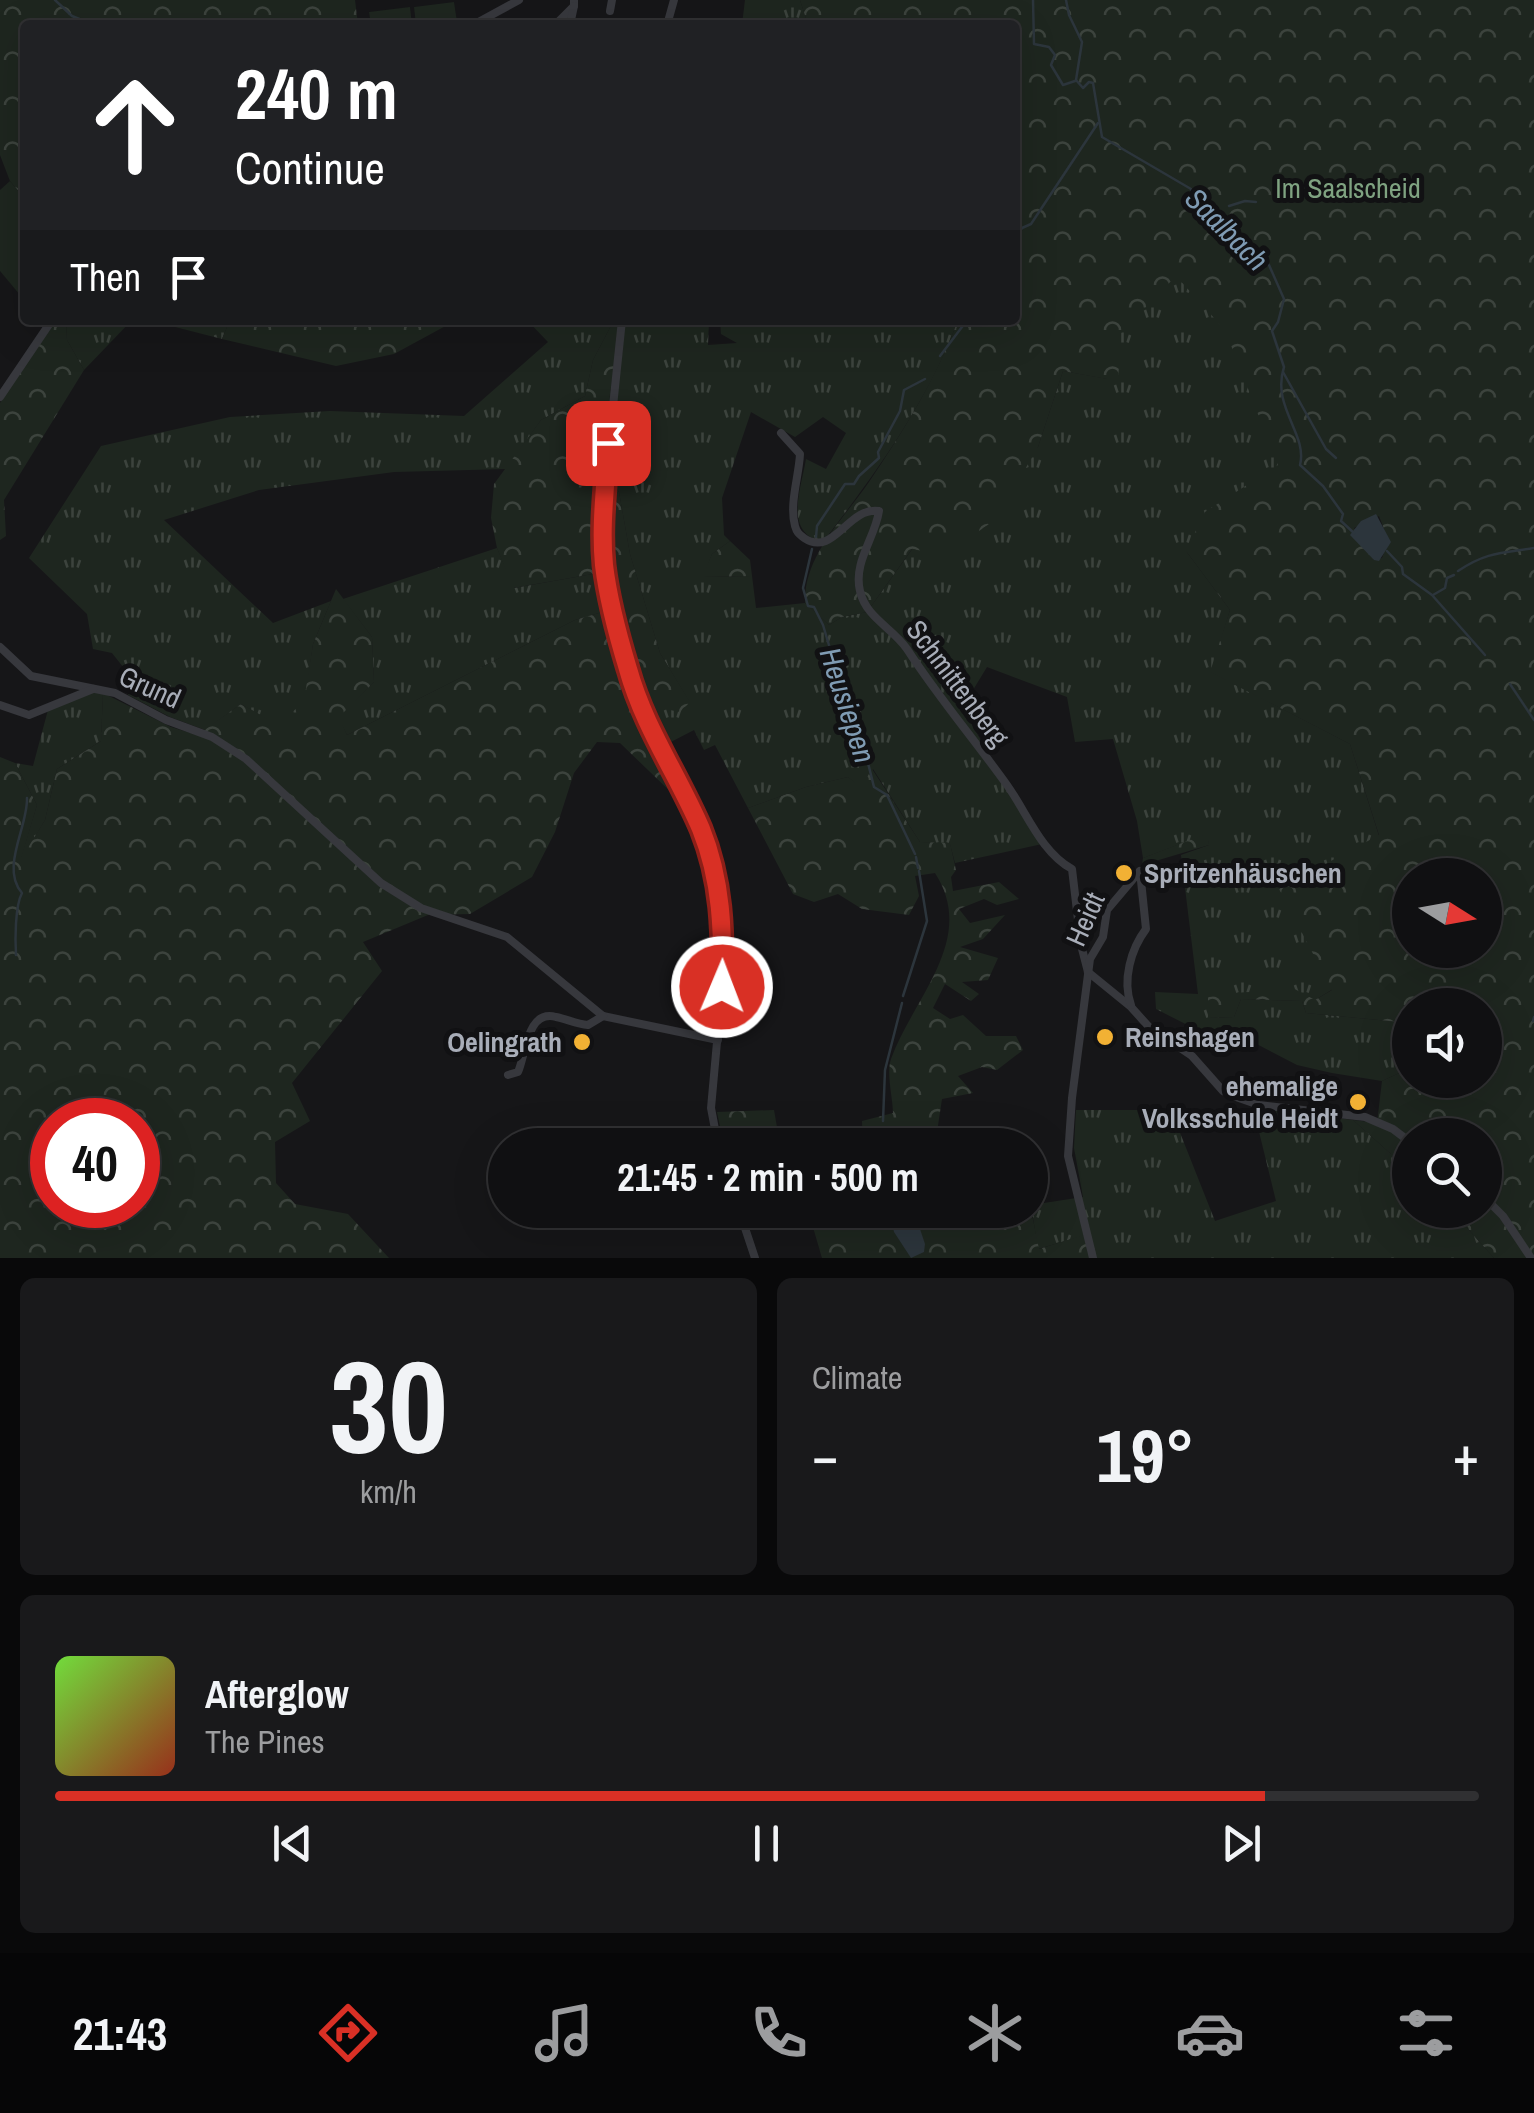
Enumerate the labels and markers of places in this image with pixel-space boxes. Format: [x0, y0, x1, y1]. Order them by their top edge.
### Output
pin [566, 401, 651, 486]
place label: Spritzenhäuschen [1144, 854, 1342, 892]
marker: Spritzenhäuschen [1113, 862, 1135, 884]
place label: Reinshagen [1125, 1018, 1255, 1056]
place label: Oelingrath [447, 1023, 562, 1061]
marker: Reinshagen [1094, 1026, 1116, 1048]
marker: Oelingrath [571, 1031, 593, 1053]
place label: ehemalige Volksschule Heidt [1142, 1067, 1338, 1137]
marker: ehemalige Volksschule Heidt [1347, 1091, 1369, 1113]

